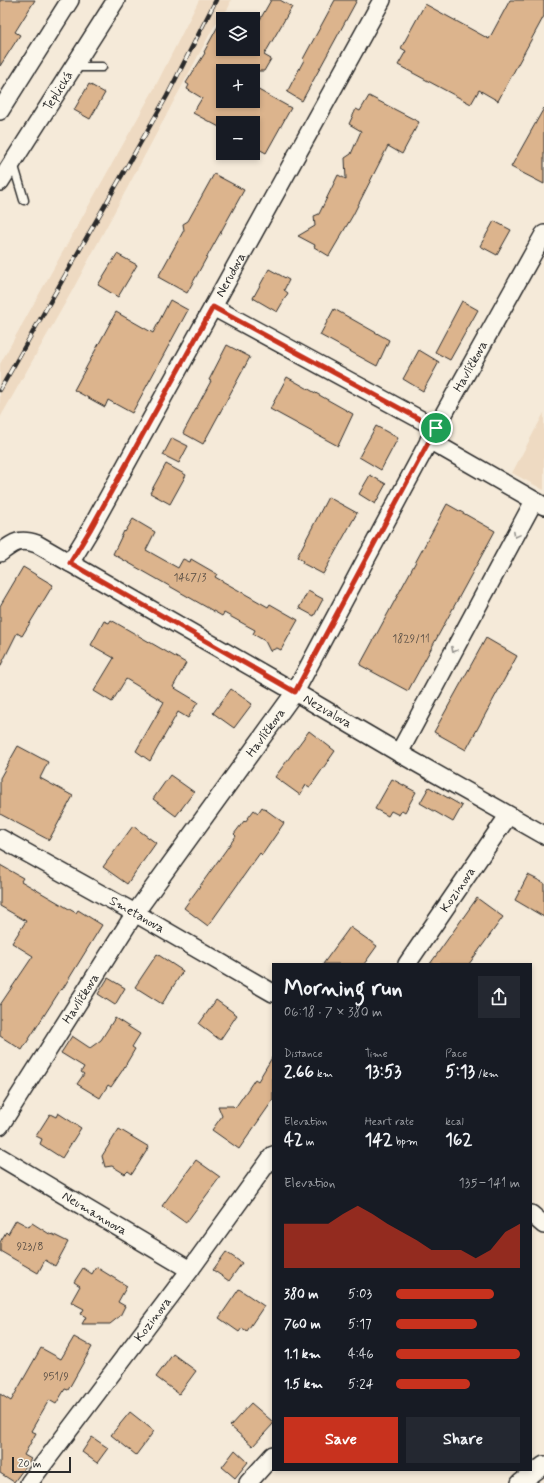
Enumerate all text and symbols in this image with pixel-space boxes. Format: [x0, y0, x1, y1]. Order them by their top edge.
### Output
map controls [216, 12, 260, 160]
button: layers [216, 12, 260, 56]
button: + [216, 64, 260, 108]
street label: Teplická [39, 68, 77, 114]
button: − [216, 116, 260, 160]
street label: Nerudova [212, 249, 250, 300]
street label: Havlíčkova [449, 337, 492, 395]
pin [419, 411, 453, 445]
icon: arrive [425, 417, 447, 439]
one-way arrow [513, 531, 520, 538]
house number: 1467/3 [173, 571, 207, 585]
house number: 1829/11 [392, 632, 430, 646]
one-way arrow [452, 646, 459, 653]
street label: Nezvalova [300, 690, 355, 732]
street label: Havlíčkova [242, 704, 289, 760]
street label: Kozinova [436, 863, 480, 916]
street label: Smetanova [106, 892, 168, 937]
street label: Havlíčkova [59, 970, 103, 1027]
text: Morning run [284, 975, 403, 1003]
button: share [478, 976, 520, 1018]
text: 06:18 · 7 × 380 m [284, 1004, 382, 1021]
text: Distance [284, 1047, 323, 1061]
text: Time [365, 1047, 388, 1061]
text: Pace [445, 1047, 467, 1061]
text: 2.66 [284, 1061, 314, 1083]
text: 13:53 [365, 1061, 401, 1083]
text: 5:13 [445, 1061, 475, 1083]
text: km [314, 1067, 333, 1081]
text: /km [475, 1067, 499, 1081]
text: Elevation [284, 1115, 327, 1129]
text: Heart rate [365, 1115, 414, 1129]
text: kcal [445, 1115, 464, 1129]
text: 42 [284, 1129, 303, 1151]
text: 142 [365, 1129, 393, 1151]
text: 162 [445, 1129, 472, 1151]
text: m [303, 1135, 315, 1149]
text: bpm [393, 1135, 418, 1149]
text: Elevation [284, 1175, 335, 1192]
text: 135–141 m [459, 1175, 520, 1192]
street label: Neumannova [59, 1187, 130, 1239]
house number: 923/8 [17, 1240, 43, 1254]
text: 380 m [284, 1286, 319, 1303]
text: 5:03 [348, 1286, 372, 1303]
street label: Kozinova [130, 1293, 175, 1345]
text: 760 m [284, 1316, 321, 1333]
text: 5:17 [348, 1316, 372, 1333]
text: 1.1 km [284, 1346, 321, 1363]
text: 4:46 [348, 1346, 374, 1363]
house number: 951/9 [43, 1370, 69, 1384]
text: 1.5 km [284, 1376, 323, 1393]
text: 5:24 [348, 1376, 374, 1393]
button: Save [284, 1417, 398, 1463]
button: Share [406, 1417, 520, 1463]
scale bar [12, 1455, 71, 1474]
text: 20 m [18, 1457, 41, 1471]

